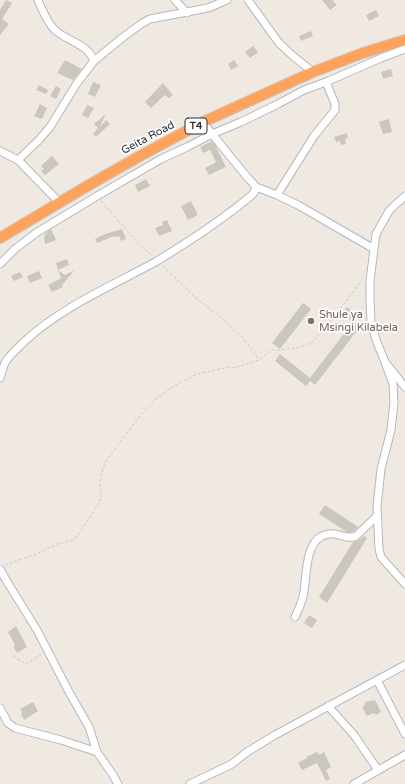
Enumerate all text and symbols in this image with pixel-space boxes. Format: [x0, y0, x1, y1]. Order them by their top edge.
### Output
road number: T4 [185, 118, 207, 134]
street label: Geita Road [119, 119, 177, 157]
place label: Shule ya Msingi Kilabela [319, 308, 398, 334]
marker: Shule ya Msingi Kilabela [306, 316, 316, 326]

